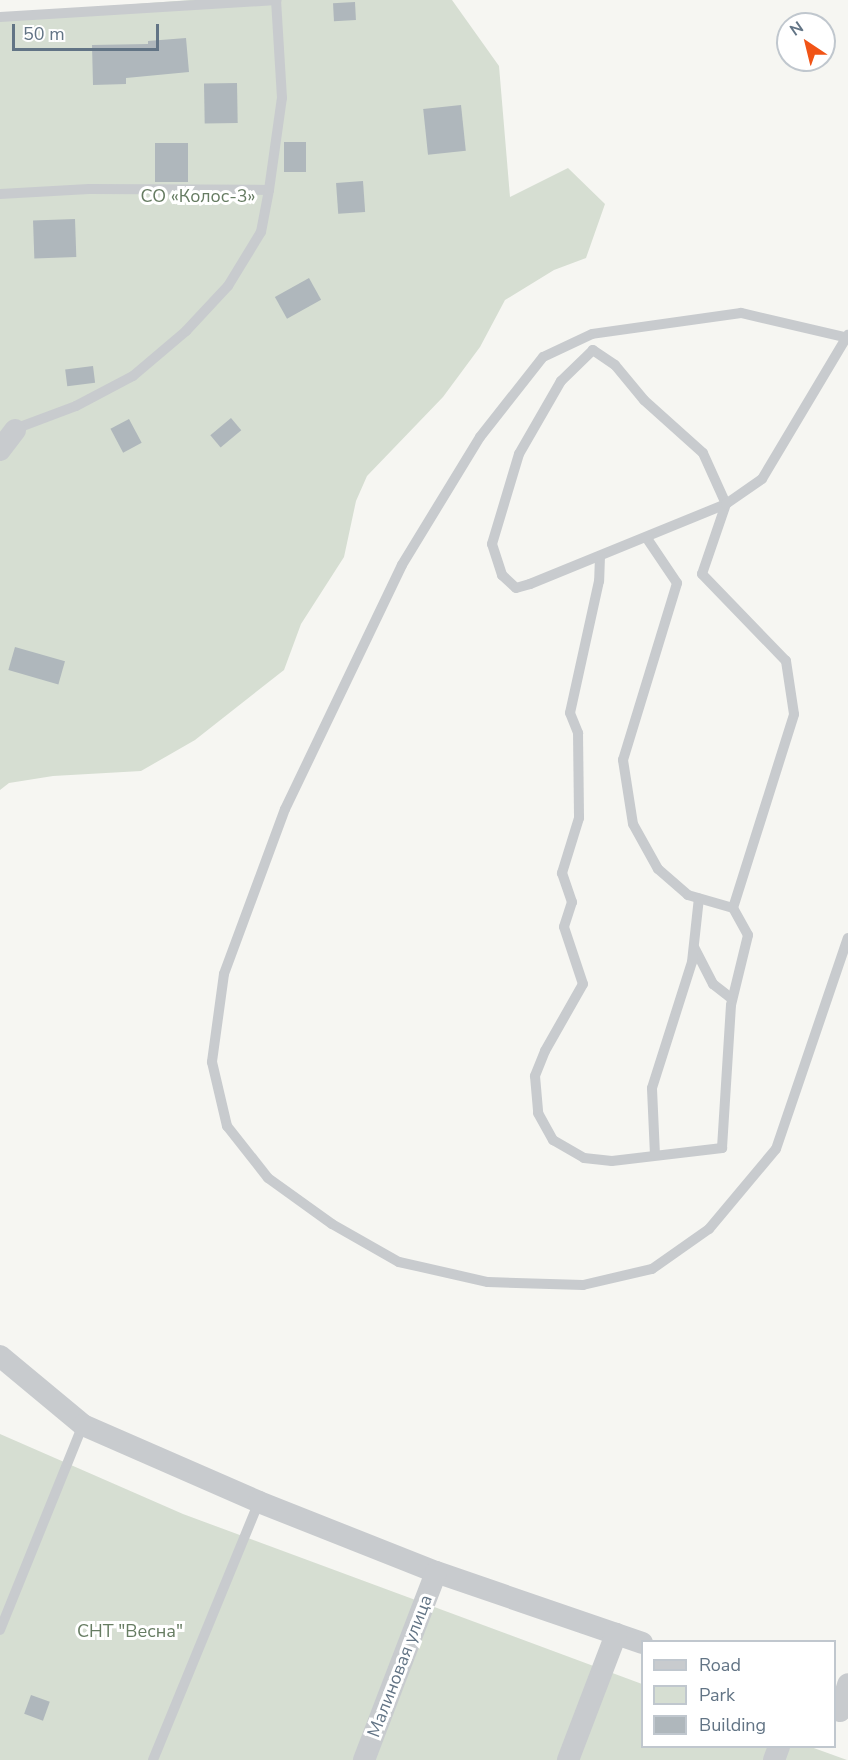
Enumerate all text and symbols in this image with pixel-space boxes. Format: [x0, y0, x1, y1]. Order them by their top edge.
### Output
scale bar [15, 12, 162, 50]
north arrow [776, 12, 836, 72]
text: N [786, 16, 808, 41]
text: 50 m [23, 22, 65, 46]
park label: СО «Колос-3» [140, 185, 256, 207]
street label: Малиновая улица [363, 1592, 437, 1740]
park label: СНТ "Весна" [77, 1620, 183, 1642]
legend [641, 1640, 836, 1748]
text: Road [699, 1653, 741, 1677]
text: Park [699, 1683, 735, 1707]
text: Building [699, 1713, 766, 1737]

